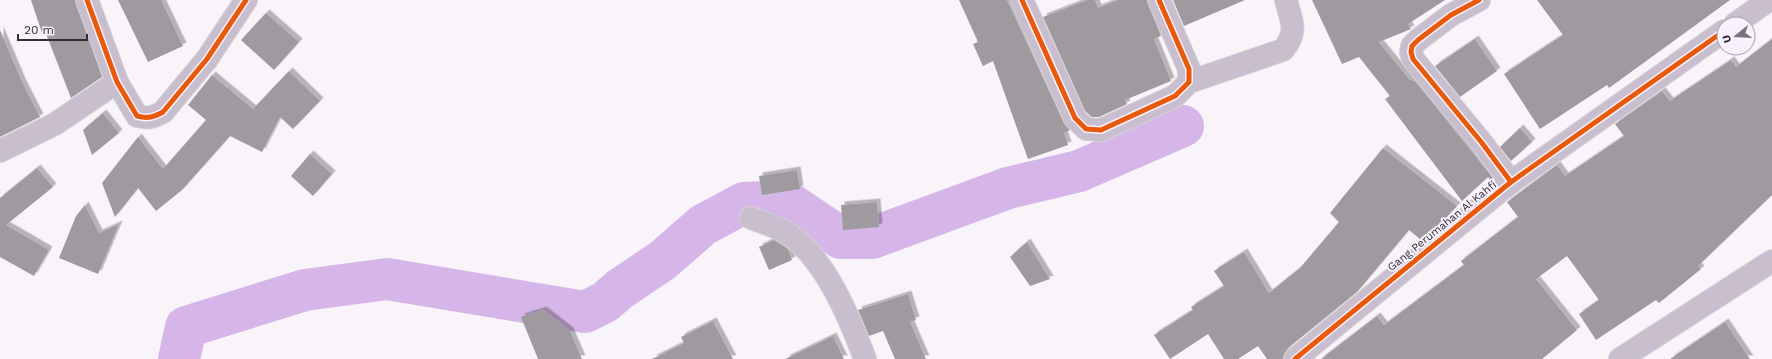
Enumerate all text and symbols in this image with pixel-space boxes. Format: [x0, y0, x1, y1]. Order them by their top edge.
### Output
scale bar [18, 16, 87, 42]
north arrow [1716, 16, 1756, 56]
text: 20 m [24, 23, 54, 37]
text: U [1720, 33, 1734, 45]
street label: Gang Perumahan Al Kahfi [1385, 178, 1499, 274]

